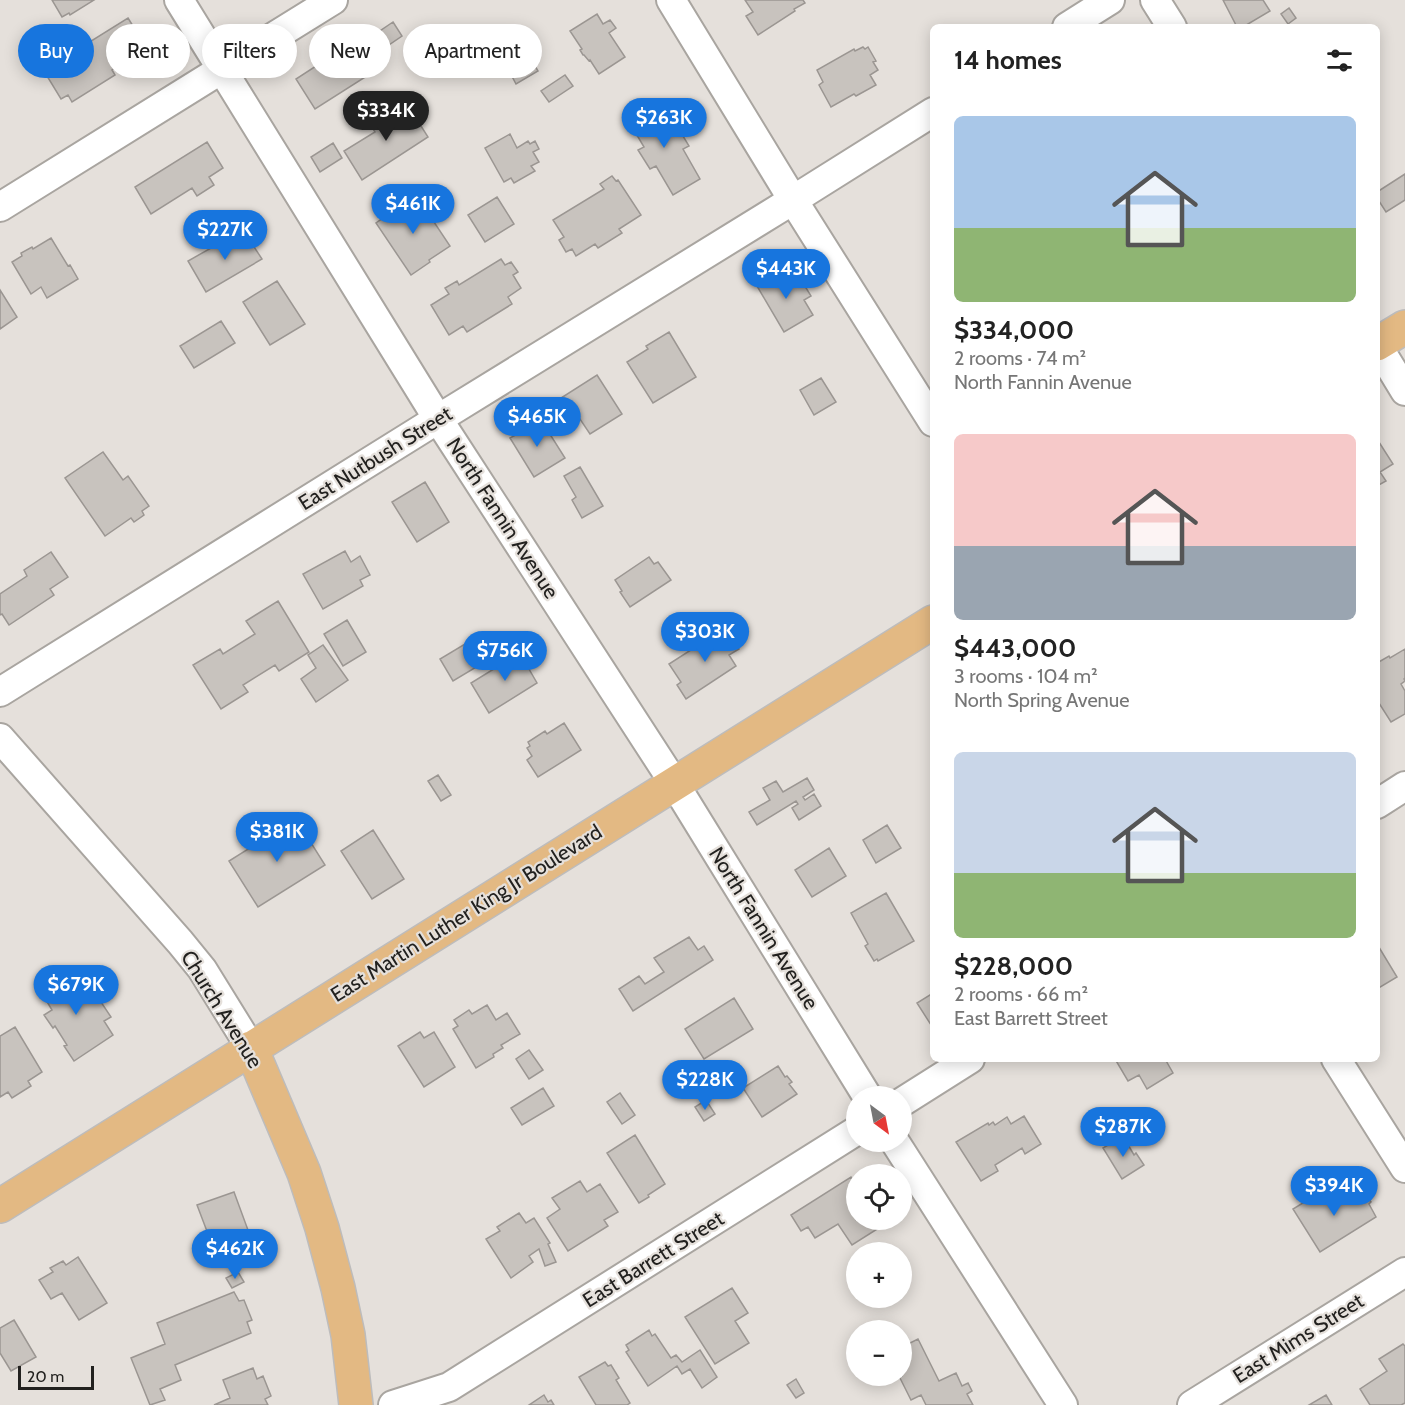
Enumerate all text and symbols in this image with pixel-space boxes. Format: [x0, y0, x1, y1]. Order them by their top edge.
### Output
chip: Buy [18, 24, 94, 78]
chip: Rent [106, 24, 190, 78]
chip: Filters [202, 24, 297, 78]
chip: New [309, 24, 391, 78]
chip: Apartment [403, 24, 542, 78]
text: 14 homes [954, 44, 1062, 76]
icon: filters [1323, 44, 1356, 77]
pin: $334K [344, 91, 428, 142]
text: $334K [357, 98, 415, 122]
pin: $263K [622, 98, 706, 149]
text: $263K [636, 105, 692, 129]
icon: home [1101, 155, 1209, 263]
pin: $461K [371, 184, 455, 235]
text: $461K [385, 191, 441, 215]
pin: $227K [183, 210, 267, 261]
text: $227K [197, 217, 253, 241]
pin: $443K [744, 249, 828, 300]
text: $443K [756, 256, 816, 280]
text: $334,000 [954, 314, 1074, 346]
text: 2 rooms · 74 m² [954, 346, 1086, 370]
text: North Fannin Avenue [954, 370, 1132, 394]
pin: $465K [495, 397, 579, 448]
street label: East Nutbush Street [294, 401, 456, 515]
text: $465K [508, 404, 566, 428]
street label: North Fannin Avenue [442, 433, 564, 603]
icon: home [1101, 473, 1209, 581]
pin: $303K [663, 612, 747, 663]
text: $303K [675, 619, 735, 643]
pin: $756K [463, 631, 547, 682]
text: $443,000 [954, 632, 1076, 664]
text: $756K [477, 638, 533, 662]
text: 3 rooms · 104 m² [954, 664, 1098, 688]
text: North Spring Avenue [954, 688, 1130, 712]
icon: home [1101, 791, 1209, 899]
pin: $381K [235, 812, 319, 863]
text: $381K [250, 819, 304, 843]
street label: East Martin Luther King Jr Boulevard [326, 819, 606, 1007]
street label: North Fannin Avenue [704, 842, 824, 1014]
street label: Church Avenue [176, 946, 268, 1073]
text: $228,000 [954, 950, 1073, 982]
pin: $679K [34, 965, 118, 1016]
text: $679K [48, 972, 104, 996]
text: 2 rooms · 66 m² [954, 982, 1088, 1006]
text: East Barrett Street [954, 1006, 1108, 1030]
pin: $228K [663, 1060, 747, 1111]
text: $228K [676, 1067, 734, 1091]
north arrow [846, 1086, 912, 1152]
map controls [846, 1086, 912, 1386]
pin: $287K [1081, 1107, 1165, 1158]
text: $287K [1095, 1114, 1152, 1138]
button: locate [846, 1164, 912, 1230]
pin: $394K [1292, 1166, 1376, 1217]
text: $394K [1305, 1173, 1363, 1197]
street label: East Barrett Street [578, 1206, 728, 1312]
pin: $462K [193, 1229, 277, 1280]
text: $462K [206, 1236, 264, 1260]
button: + [846, 1242, 912, 1308]
street label: East Mims Street [1228, 1288, 1368, 1388]
button: − [846, 1320, 912, 1386]
scale bar [18, 1363, 94, 1390]
text: 20 m [27, 1367, 64, 1386]

